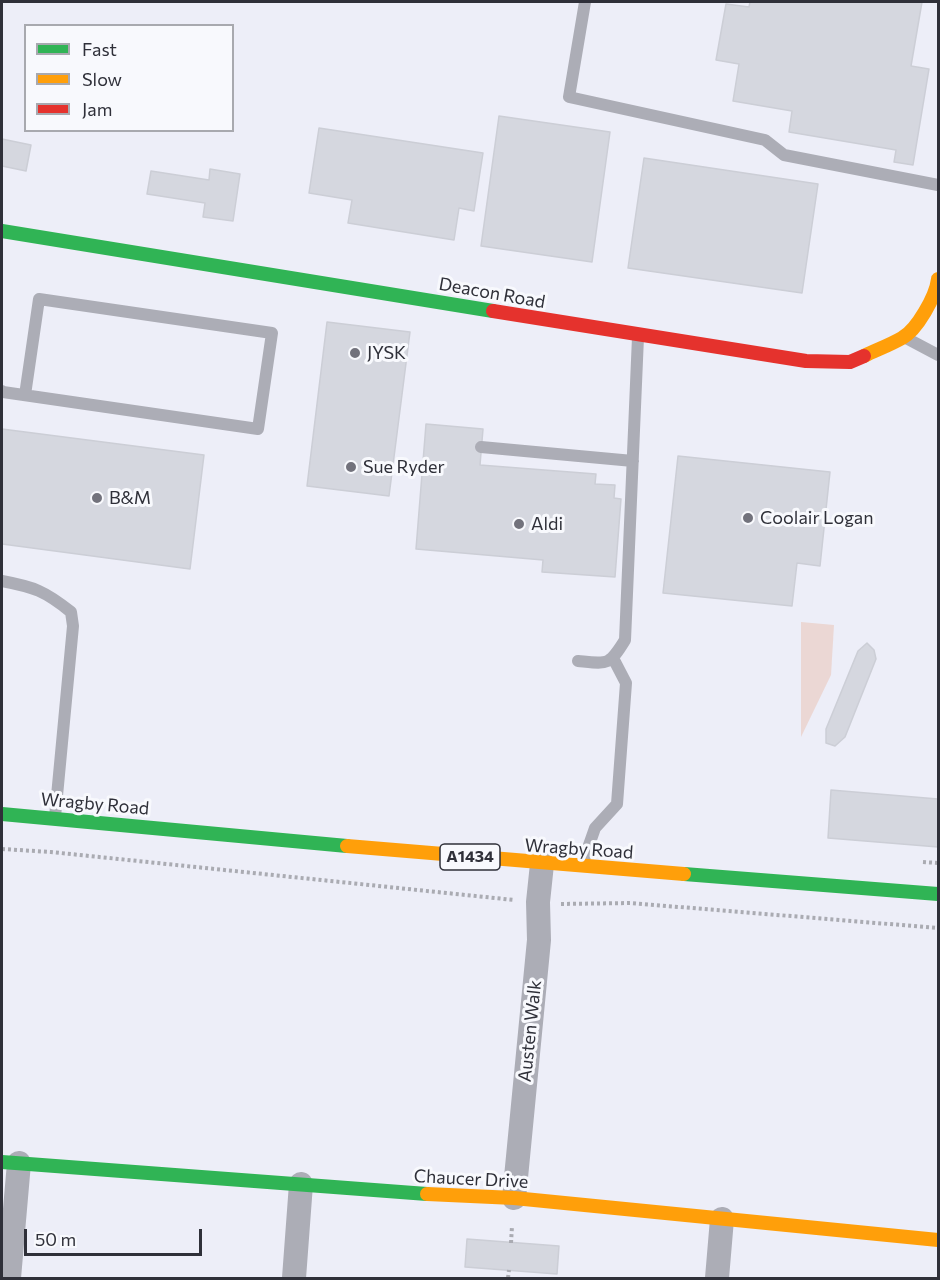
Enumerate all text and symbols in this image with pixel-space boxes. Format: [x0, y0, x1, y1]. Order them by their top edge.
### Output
legend [24, 24, 234, 132]
text: Fast [82, 38, 117, 60]
text: Slow [82, 68, 122, 90]
text: Jam [82, 98, 112, 120]
street label: Deacon Road [437, 273, 547, 313]
place label: JYSK [367, 342, 406, 364]
marker: JYSK [348, 346, 362, 360]
place label: Sue Ryder [363, 456, 445, 478]
marker: Sue Ryder [344, 460, 358, 474]
place label: B&M [109, 487, 151, 509]
marker: B&M [90, 491, 104, 505]
place label: Coolair Logan [760, 507, 874, 529]
marker: Coolair Logan [741, 511, 755, 525]
place label: Aldi [531, 513, 563, 535]
marker: Aldi [512, 517, 526, 531]
street label: Wragby Road [40, 788, 150, 820]
street label: Wragby Road [524, 834, 634, 864]
road number: A1434 [440, 844, 500, 870]
street label: Austen Walk [514, 979, 546, 1083]
street label: Chaucer Drive [413, 1165, 529, 1193]
scale bar [27, 1217, 206, 1255]
text: 50 m [35, 1228, 76, 1250]

